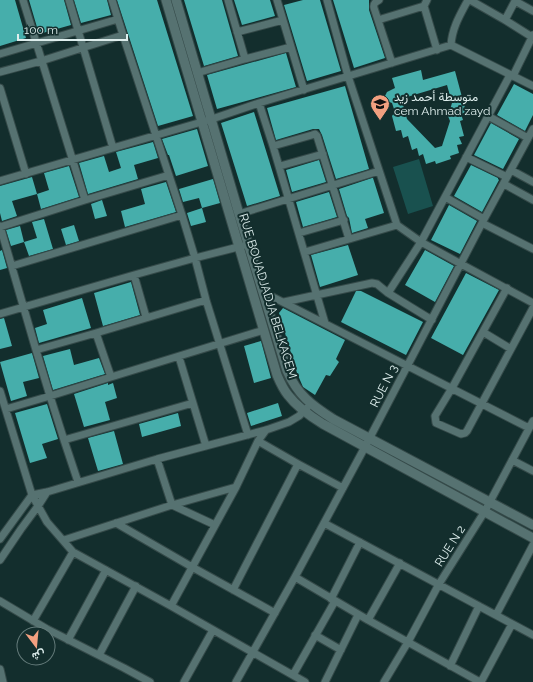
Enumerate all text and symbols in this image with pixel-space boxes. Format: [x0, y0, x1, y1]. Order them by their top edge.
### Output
scale bar [18, 16, 127, 42]
text: 100 m [24, 23, 58, 37]
place label: متوسطة أحمد زيد cem Ahmad zayd [394, 90, 491, 118]
school or university icon: متوسطة أحمد زيد cem Ahmad zayd [369, 93, 391, 121]
street label: RUE BOUADJADJA BELKACEM [236, 212, 300, 380]
street label: RUE N 3 [367, 362, 401, 410]
street label: RUE N 2 [432, 523, 468, 569]
north arrow [16, 626, 56, 666]
text: ش [30, 647, 47, 663]

